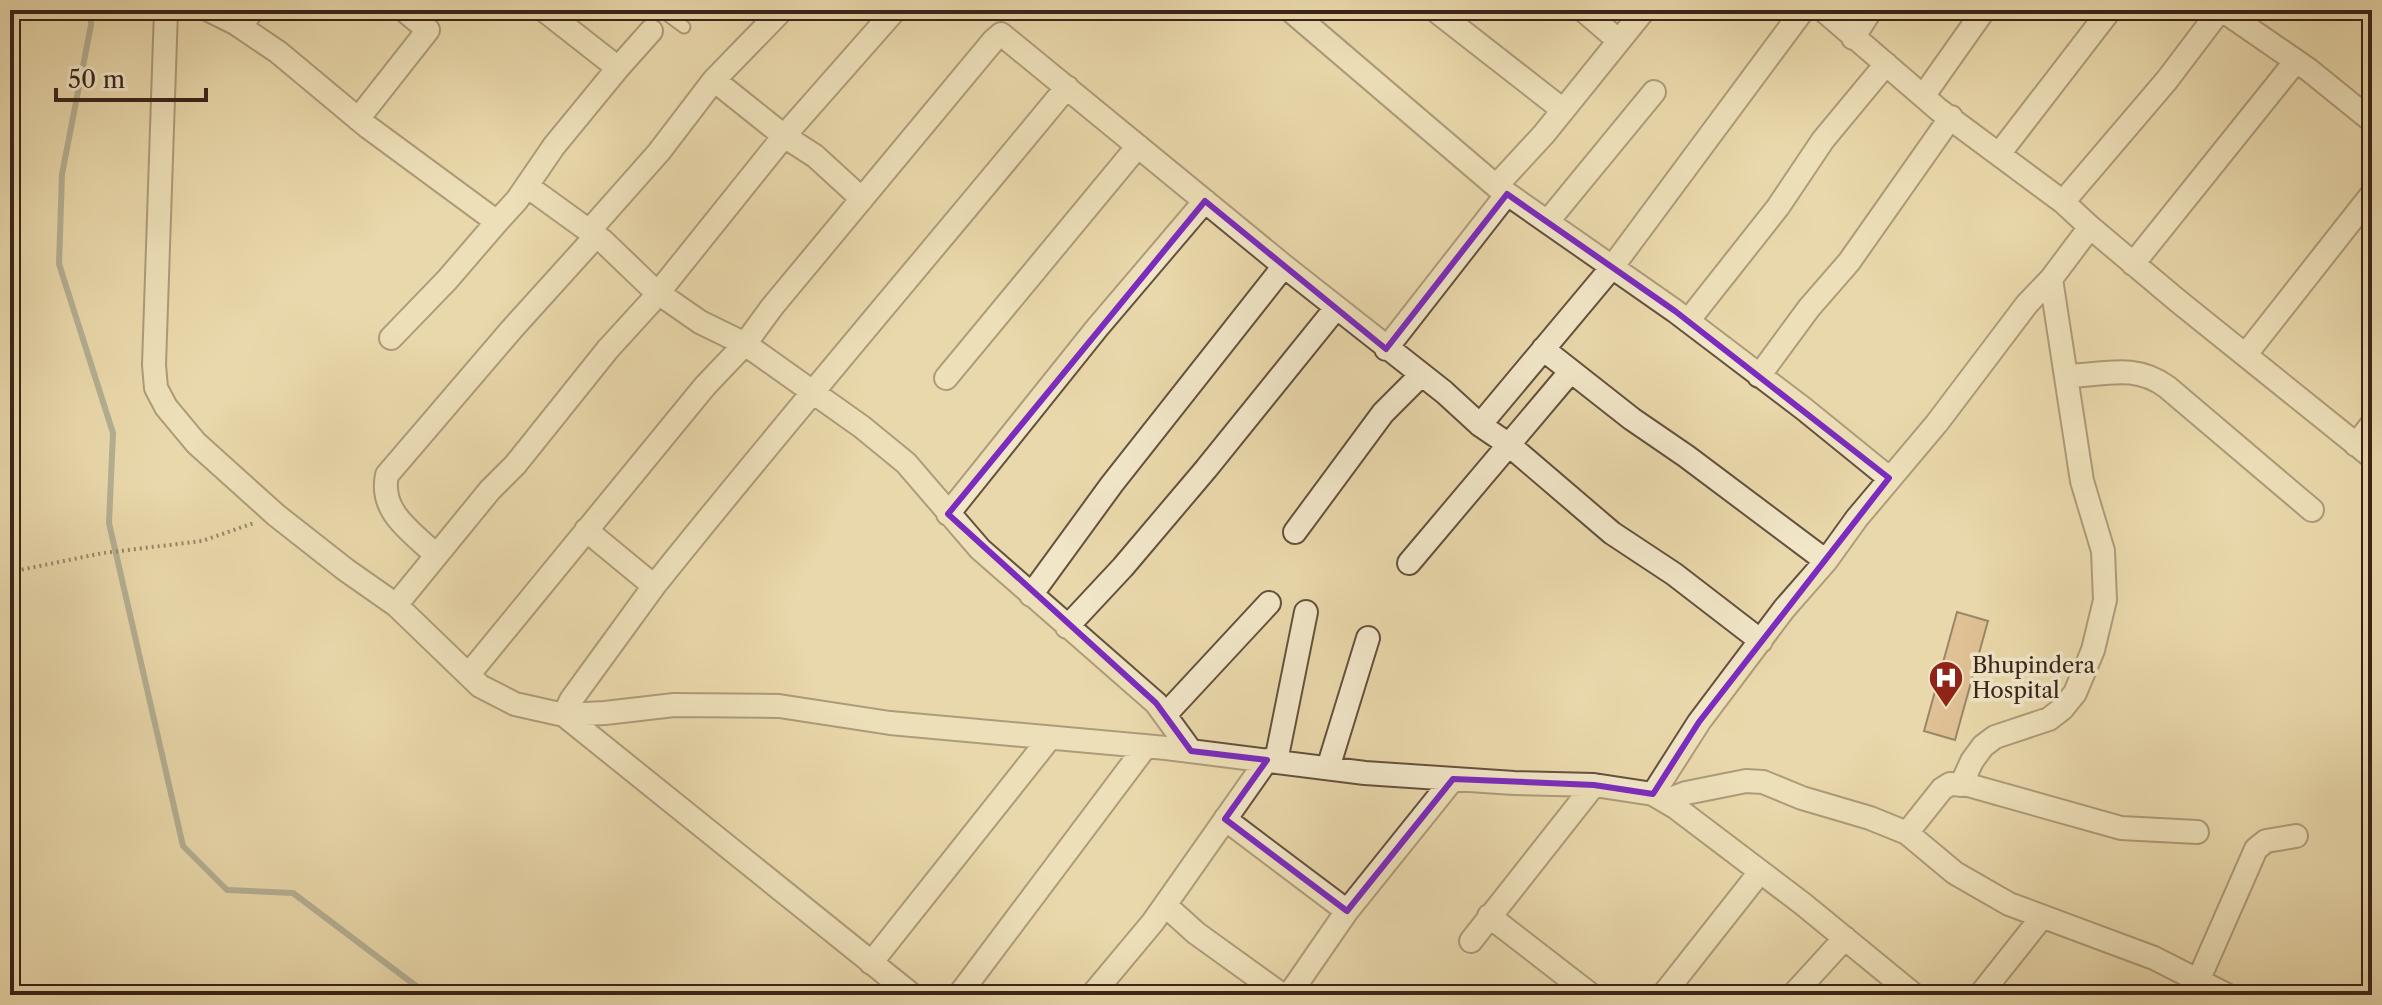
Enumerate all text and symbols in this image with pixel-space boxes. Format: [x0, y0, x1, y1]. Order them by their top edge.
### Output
scale bar [56, 52, 206, 102]
text: 50 m [68, 65, 125, 94]
place label: Bhupindera Hospital [1972, 652, 2095, 704]
hospital icon: Bhupindera Hospital [1927, 659, 1965, 709]

